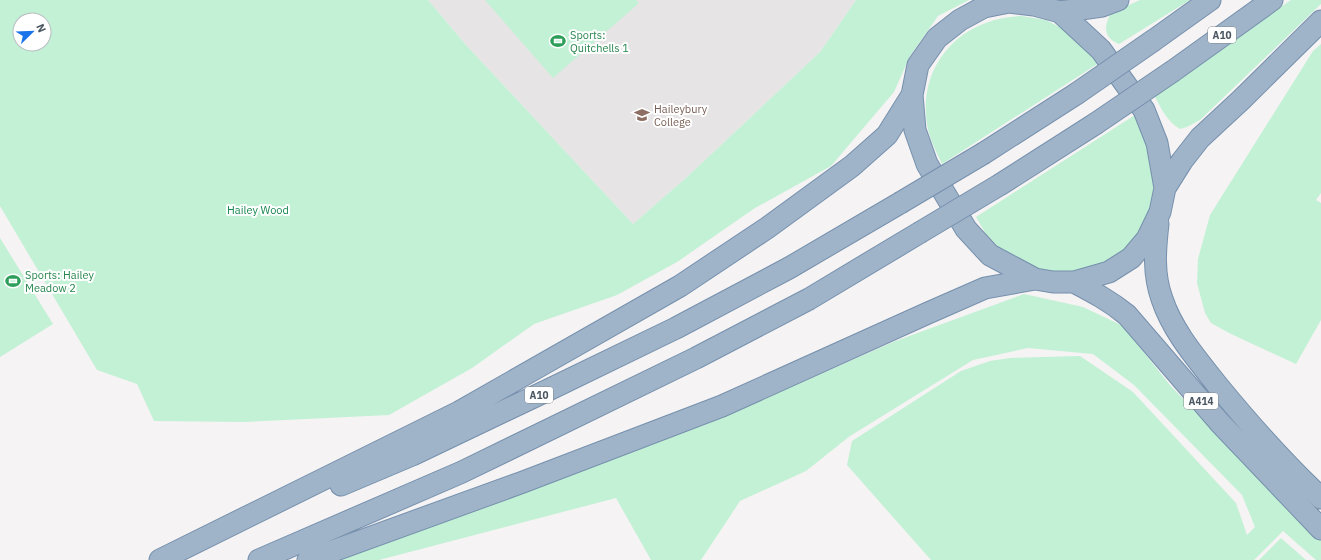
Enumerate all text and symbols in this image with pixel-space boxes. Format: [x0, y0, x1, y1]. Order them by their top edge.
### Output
north arrow [12, 12, 52, 52]
text: N [33, 22, 49, 35]
road number: A10 [1208, 27, 1236, 43]
place label: Sports: Quitchells 1 [570, 28, 629, 55]
sports icon: Sports: Quitchells 1 [549, 32, 567, 50]
place label: Haileybury College [654, 102, 708, 129]
school or university icon: Haileybury College [633, 106, 651, 124]
park label: Hailey Wood [227, 203, 289, 217]
place label: Sports: Hailey Meadow 2 [25, 268, 94, 295]
sports icon: Sports: Hailey Meadow 2 [4, 272, 22, 290]
road number: A10 [525, 387, 553, 403]
road number: A414 [1184, 393, 1218, 409]

